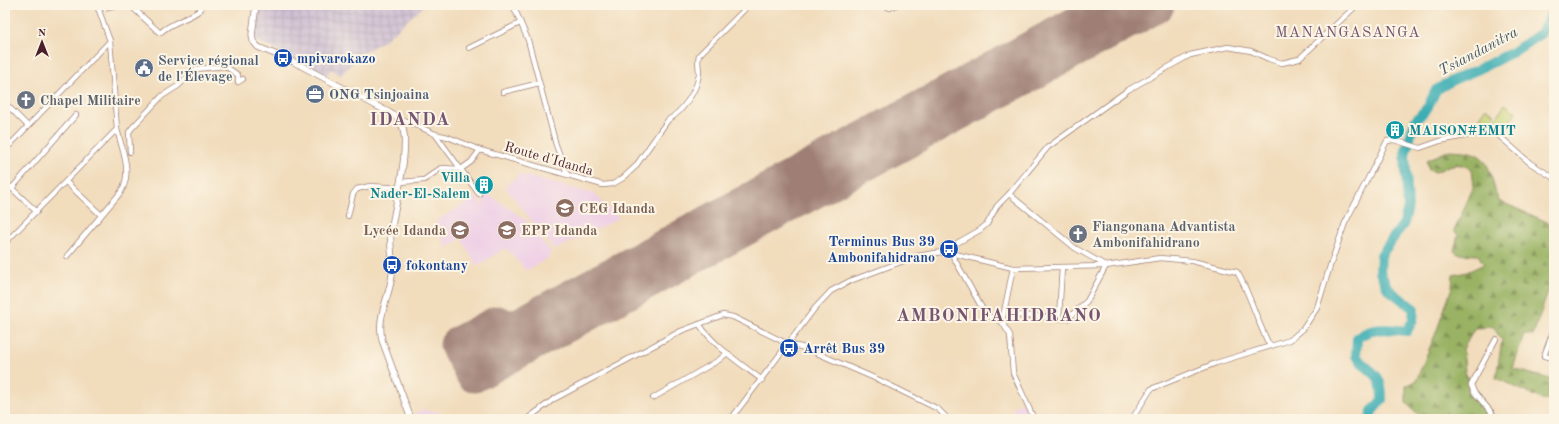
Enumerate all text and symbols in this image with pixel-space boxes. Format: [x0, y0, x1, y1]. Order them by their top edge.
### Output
north arrow [22, 22, 62, 62]
water label: Tsiandanitra [1437, 25, 1521, 79]
district label: MANANGASANGA [1275, 26, 1421, 41]
text: N [38, 28, 47, 39]
bus stop icon: mpivarokazo [272, 47, 294, 69]
place label: mpivarokazo [297, 52, 375, 66]
place label: Service régional de l'Élevage [158, 54, 259, 84]
public building icon: Service régional de l'Élevage [133, 57, 155, 79]
office icon: ONG Tsinjoaina [304, 83, 326, 105]
place label: ONG Tsinjoaina [329, 88, 429, 102]
church icon: Chapel Militaire [15, 89, 37, 111]
place label: Chapel Militaire [40, 94, 141, 108]
district label: IDANDA [370, 111, 450, 129]
building icon: MAISON#EMIT [1384, 119, 1406, 141]
place label: MAISON#EMIT [1409, 124, 1516, 138]
street label: Route d'Idanda [503, 140, 595, 178]
place label: Villa Nader-El-Salem [370, 171, 470, 201]
building icon: Villa Nader-El-Salem [473, 174, 495, 196]
school or university icon: CEG Idanda [554, 197, 576, 219]
place label: CEG Idanda [579, 202, 655, 216]
school or university icon: Lycée Idanda [449, 219, 471, 241]
school or university icon: EPP Idanda [496, 219, 518, 241]
place label: Fiangonana Advantista Ambonifahidrano [1092, 220, 1236, 250]
church icon: Fiangonana Advantista Ambonifahidrano [1067, 223, 1089, 245]
place label: Lycée Idanda [363, 224, 446, 238]
place label: EPP Idanda [521, 224, 597, 238]
place label: Terminus Bus 39 Ambonifahidrano [827, 235, 935, 265]
bus stop icon: Terminus Bus 39 Ambonifahidrano [938, 238, 960, 260]
bus stop icon: fokontany [381, 254, 403, 276]
place label: fokontany [406, 259, 468, 273]
district label: AMBONIFAHIDRANO [896, 307, 1102, 325]
bus stop icon: Arrêt Bus 39 [778, 337, 800, 359]
place label: Arrêt Bus 39 [803, 342, 885, 356]

